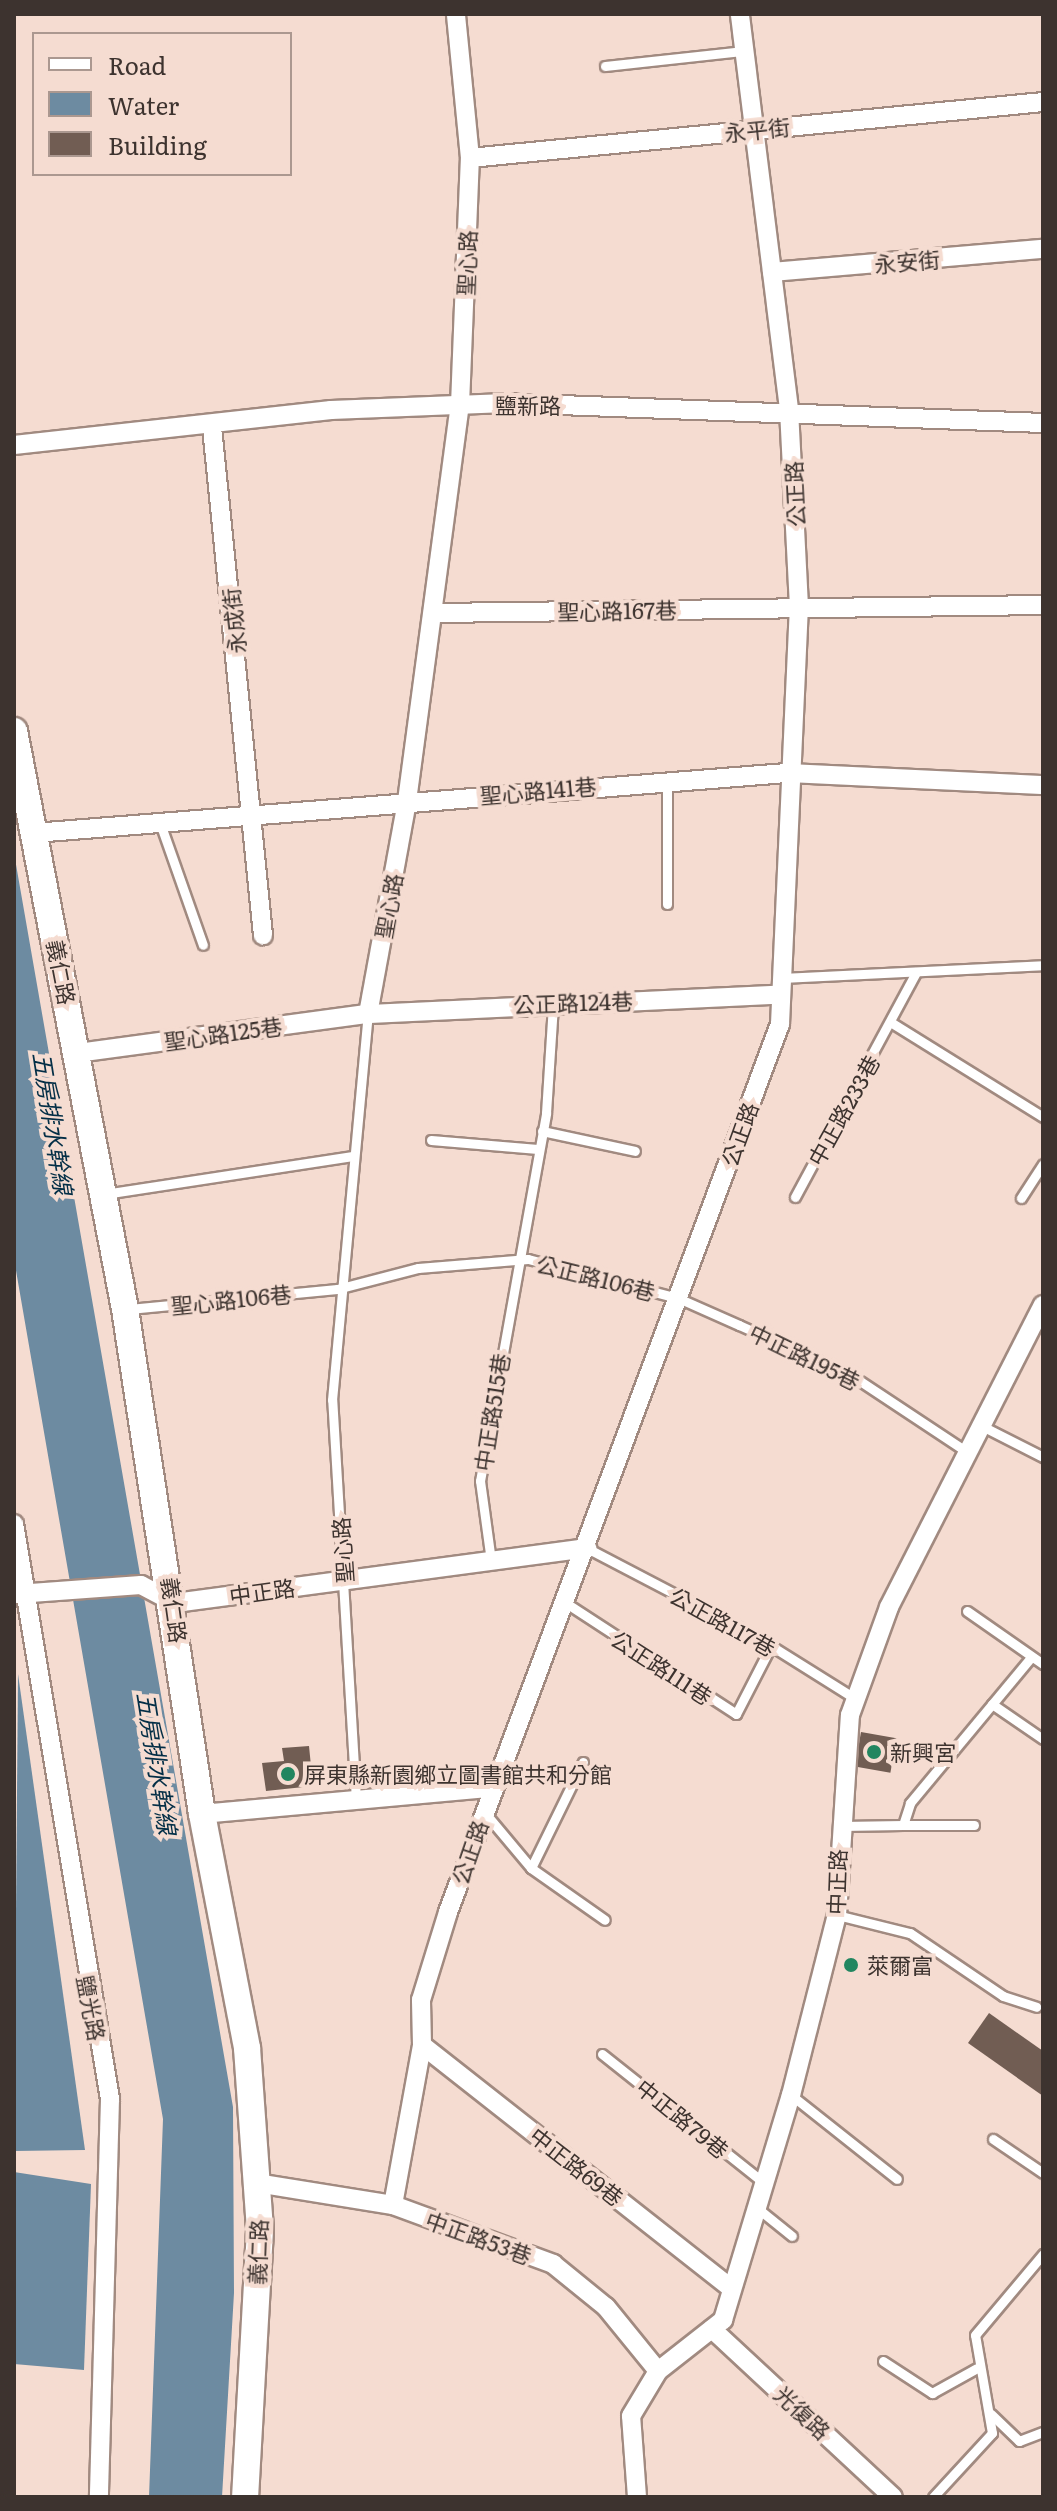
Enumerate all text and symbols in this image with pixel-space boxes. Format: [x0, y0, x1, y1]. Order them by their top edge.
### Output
legend [32, 32, 292, 176]
text: Road [108, 47, 166, 82]
text: Water [108, 87, 179, 122]
street label: 永平街 [723, 112, 791, 146]
text: Building [108, 127, 207, 162]
street label: 聖心路 [452, 230, 480, 296]
street label: 永安街 [873, 245, 941, 277]
street label: 鹽新路 [495, 392, 561, 418]
street label: 公正路 [779, 460, 809, 528]
street label: 永成街 [216, 587, 250, 655]
street label: 聖心路167巷 [557, 596, 677, 624]
street label: 聖心路141巷 [478, 772, 598, 808]
street label: 聖心路 [369, 871, 407, 941]
street label: 義仁路 [43, 937, 81, 1007]
street label: 公正路124巷 [512, 987, 634, 1017]
street label: 聖心路125巷 [162, 1012, 284, 1054]
water label: 五房排水幹線 [29, 1050, 79, 1196]
street label: 中正路233巷 [802, 1050, 884, 1170]
street label: 公正路 [715, 1098, 763, 1170]
street label: 公正路106巷 [534, 1249, 658, 1305]
street label: 聖心路106巷 [169, 1280, 293, 1318]
street label: 中正路195巷 [745, 1318, 865, 1394]
street label: 中正路515巷 [469, 1351, 513, 1473]
street label: 聖心路 [327, 1516, 357, 1584]
street label: 中正路 [227, 1573, 297, 1609]
street label: 義仁路 [157, 1575, 193, 1645]
street label: 公正路117巷 [666, 1581, 780, 1661]
street label: 公正路111巷 [607, 1625, 717, 1709]
water label: 五房排水幹線 [133, 1690, 183, 1836]
place label: 新興宮 [890, 1739, 956, 1765]
marker: 新興宮 [865, 1743, 883, 1761]
place label: 屏東縣新園鄉立圖書館共和分館 [304, 1761, 612, 1787]
marker: 屏東縣新園鄉立圖書館共和分館 [279, 1765, 297, 1783]
street label: 公正路 [446, 1817, 492, 1887]
street label: 中正路 [822, 1849, 850, 1915]
place label: 萊爾富 [867, 1952, 933, 1978]
marker: 萊爾富 [842, 1956, 860, 1974]
street label: 鹽光路 [73, 1973, 111, 2043]
street label: 中正路79巷 [632, 2073, 734, 2163]
street label: 中正路69巷 [525, 2121, 629, 2211]
street label: 中正路53巷 [422, 2206, 536, 2268]
street label: 義仁路 [243, 2219, 271, 2285]
street label: 光復路 [770, 2380, 836, 2444]

